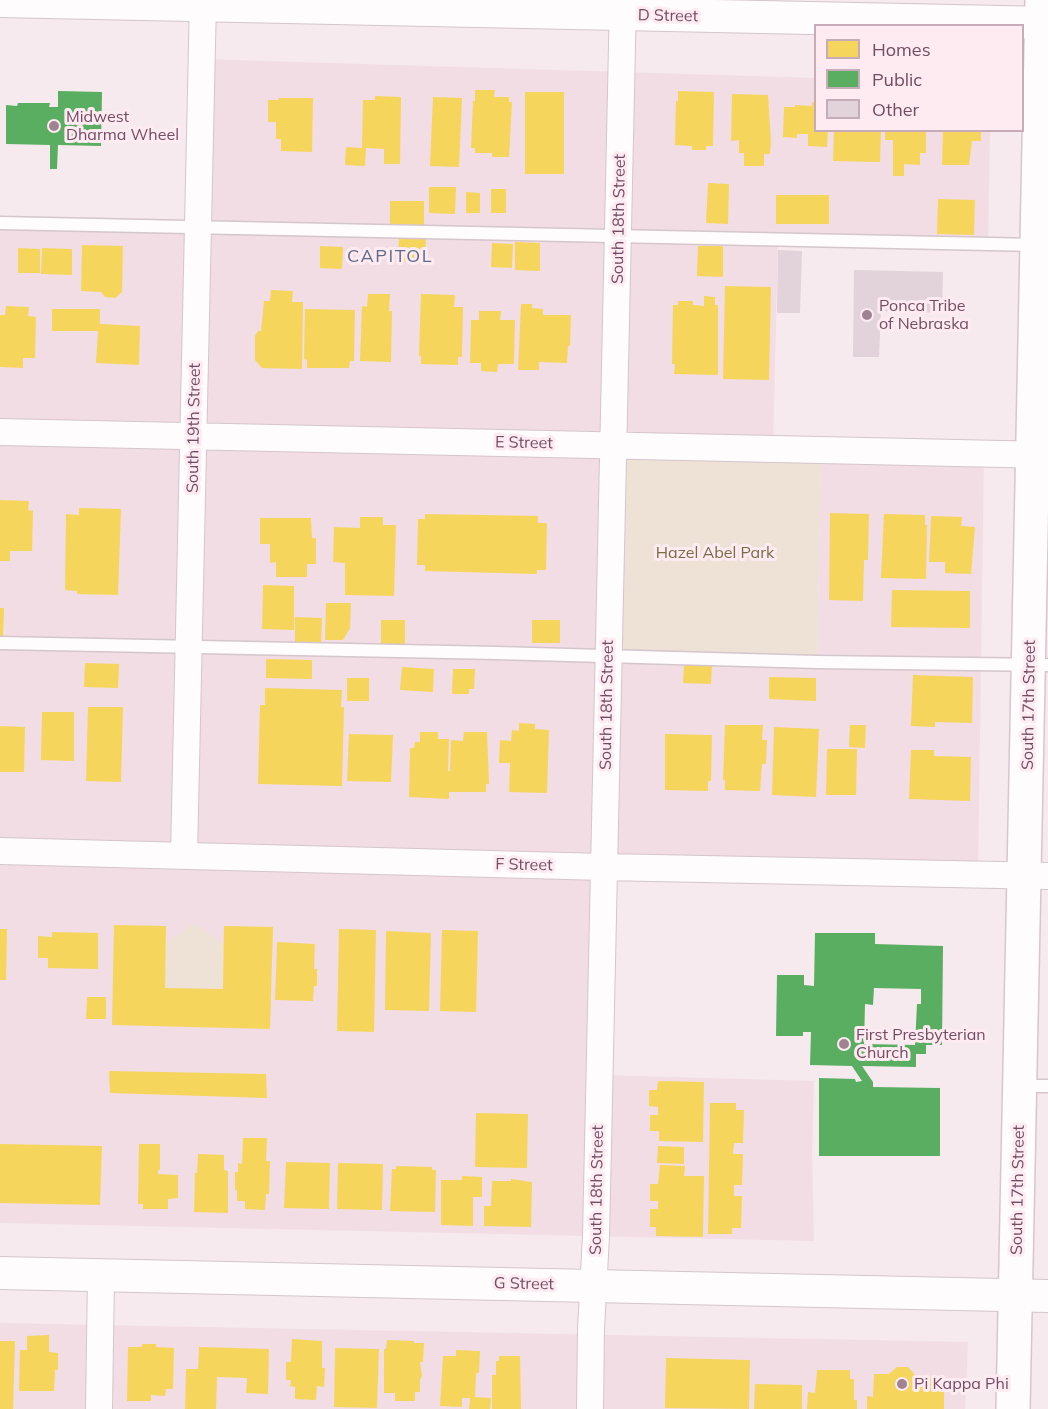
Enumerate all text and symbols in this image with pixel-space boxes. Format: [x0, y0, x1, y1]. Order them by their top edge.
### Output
street label: D Street [638, 6, 698, 26]
legend [814, 24, 1024, 132]
text: Homes [872, 38, 931, 61]
text: Public [872, 68, 922, 91]
text: Other [872, 98, 919, 121]
place label: Midwest Dharma Wheel [66, 107, 179, 145]
marker: Midwest Dharma Wheel [47, 119, 61, 133]
street label: South 18th Street [608, 154, 630, 284]
district label: CAPITOL [347, 246, 433, 268]
place label: Ponca Tribe of Nebraska [879, 296, 969, 334]
marker: Ponca Tribe of Nebraska [860, 308, 874, 322]
street label: South 19th Street [183, 363, 205, 493]
street label: E Street [495, 433, 553, 453]
park label: Hazel Abel Park [656, 543, 774, 563]
street label: South 18th Street [596, 640, 618, 770]
street label: South 17th Street [1018, 640, 1040, 770]
street label: F Street [495, 855, 553, 875]
place label: First Presbyterian Church [856, 1025, 986, 1063]
marker: First Presbyterian Church [837, 1037, 851, 1051]
street label: South 18th Street [586, 1125, 608, 1255]
street label: South 17th Street [1007, 1125, 1029, 1255]
street label: G Street [494, 1274, 554, 1294]
place label: Pi Kappa Phi [914, 1374, 1009, 1394]
marker: Pi Kappa Phi [895, 1377, 909, 1391]

